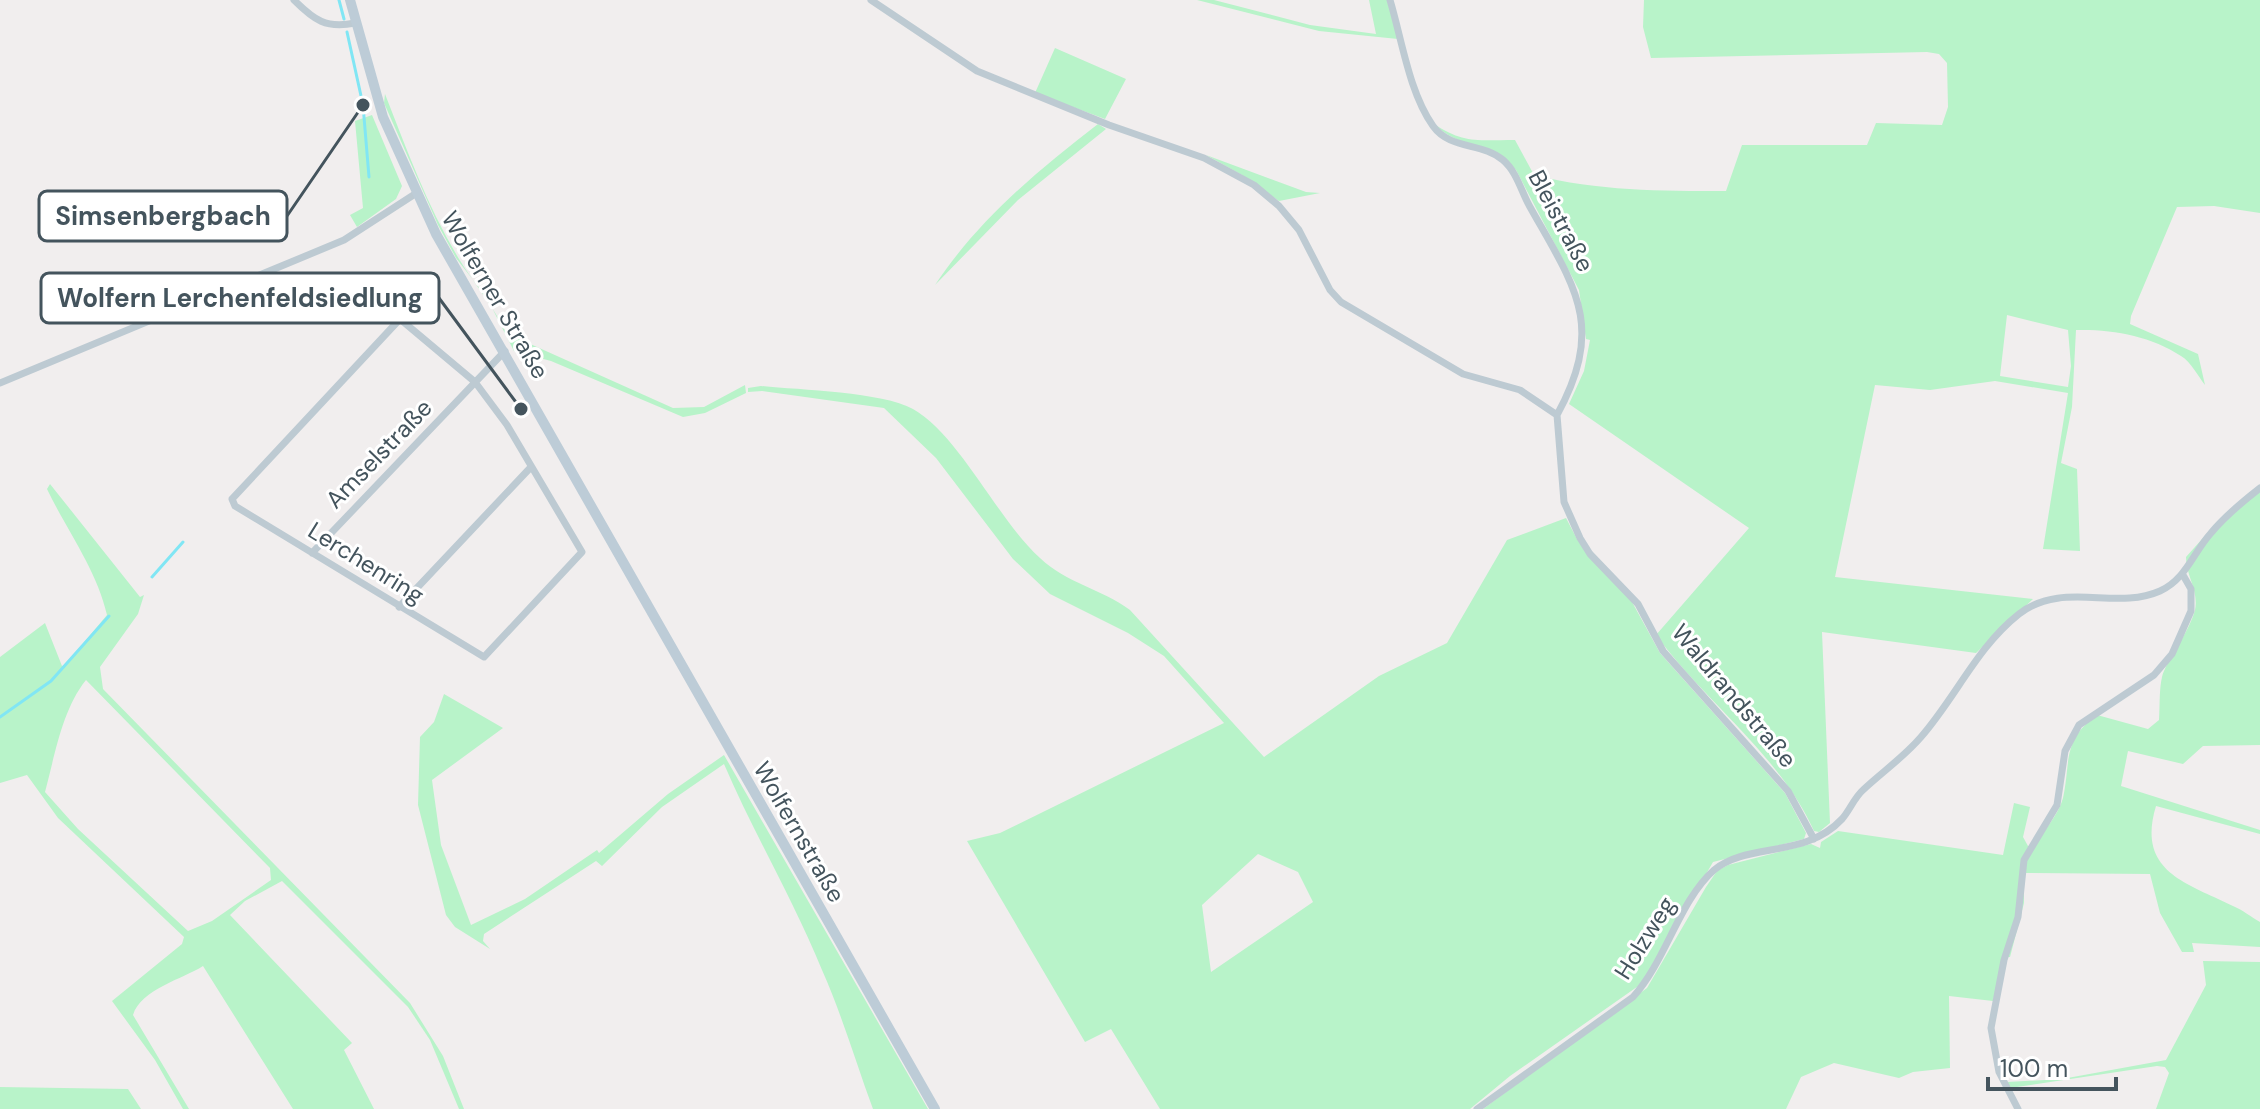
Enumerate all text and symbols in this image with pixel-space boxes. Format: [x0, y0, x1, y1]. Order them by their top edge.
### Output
street label: Bleistraße [1522, 164, 1601, 277]
callout: Simsenbergbach [39, 191, 287, 241]
text: Simsenbergbach [55, 199, 271, 233]
street label: Wolferner Straße [435, 205, 556, 384]
callout: Wolfern Lerchenfeldsiedlung [41, 273, 439, 323]
text: Wolfern Lerchenfeldsiedlung [57, 281, 423, 315]
street label: Amselstraße [319, 392, 439, 515]
street label: Lerchenring [303, 515, 430, 610]
street label: Waldrandstraße [1665, 617, 1804, 774]
street label: Wolfernstraße [747, 756, 852, 908]
street label: Holzweg [1607, 891, 1682, 985]
scale bar [1988, 1041, 2116, 1091]
text: 100 m [2000, 1053, 2068, 1084]

